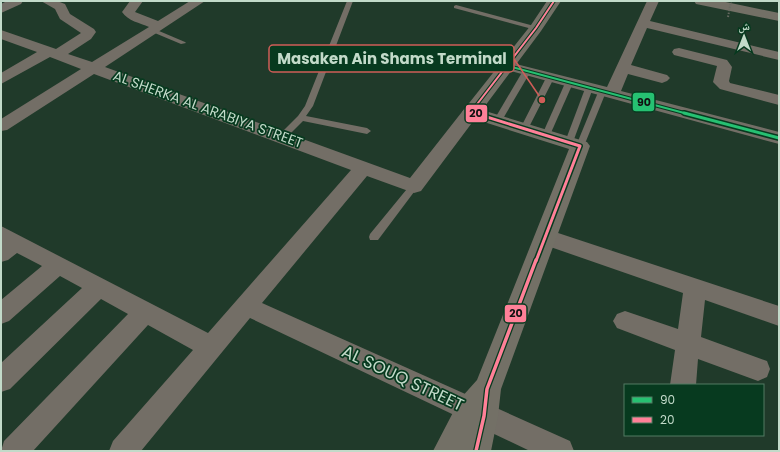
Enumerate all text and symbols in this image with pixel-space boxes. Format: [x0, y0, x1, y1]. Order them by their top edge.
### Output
north arrow [724, 16, 764, 56]
text: ش [738, 18, 750, 34]
callout: Masaken Ain Shams Terminal [269, 45, 514, 72]
text: Masaken Ain Shams Terminal [277, 48, 507, 69]
street label: AL SHERKA AL ARABIYA STREET [110, 65, 306, 153]
line badge: 90 [632, 92, 655, 112]
text: 90 [637, 94, 651, 110]
line badge: 20 [465, 104, 488, 123]
text: 20 [469, 105, 483, 121]
line badge: 20 [504, 304, 527, 323]
text: 20 [509, 305, 523, 321]
street label: AL SOUQ STREET [338, 339, 468, 417]
legend [624, 384, 764, 436]
text: 90 [660, 391, 675, 408]
text: 20 [660, 411, 674, 428]

